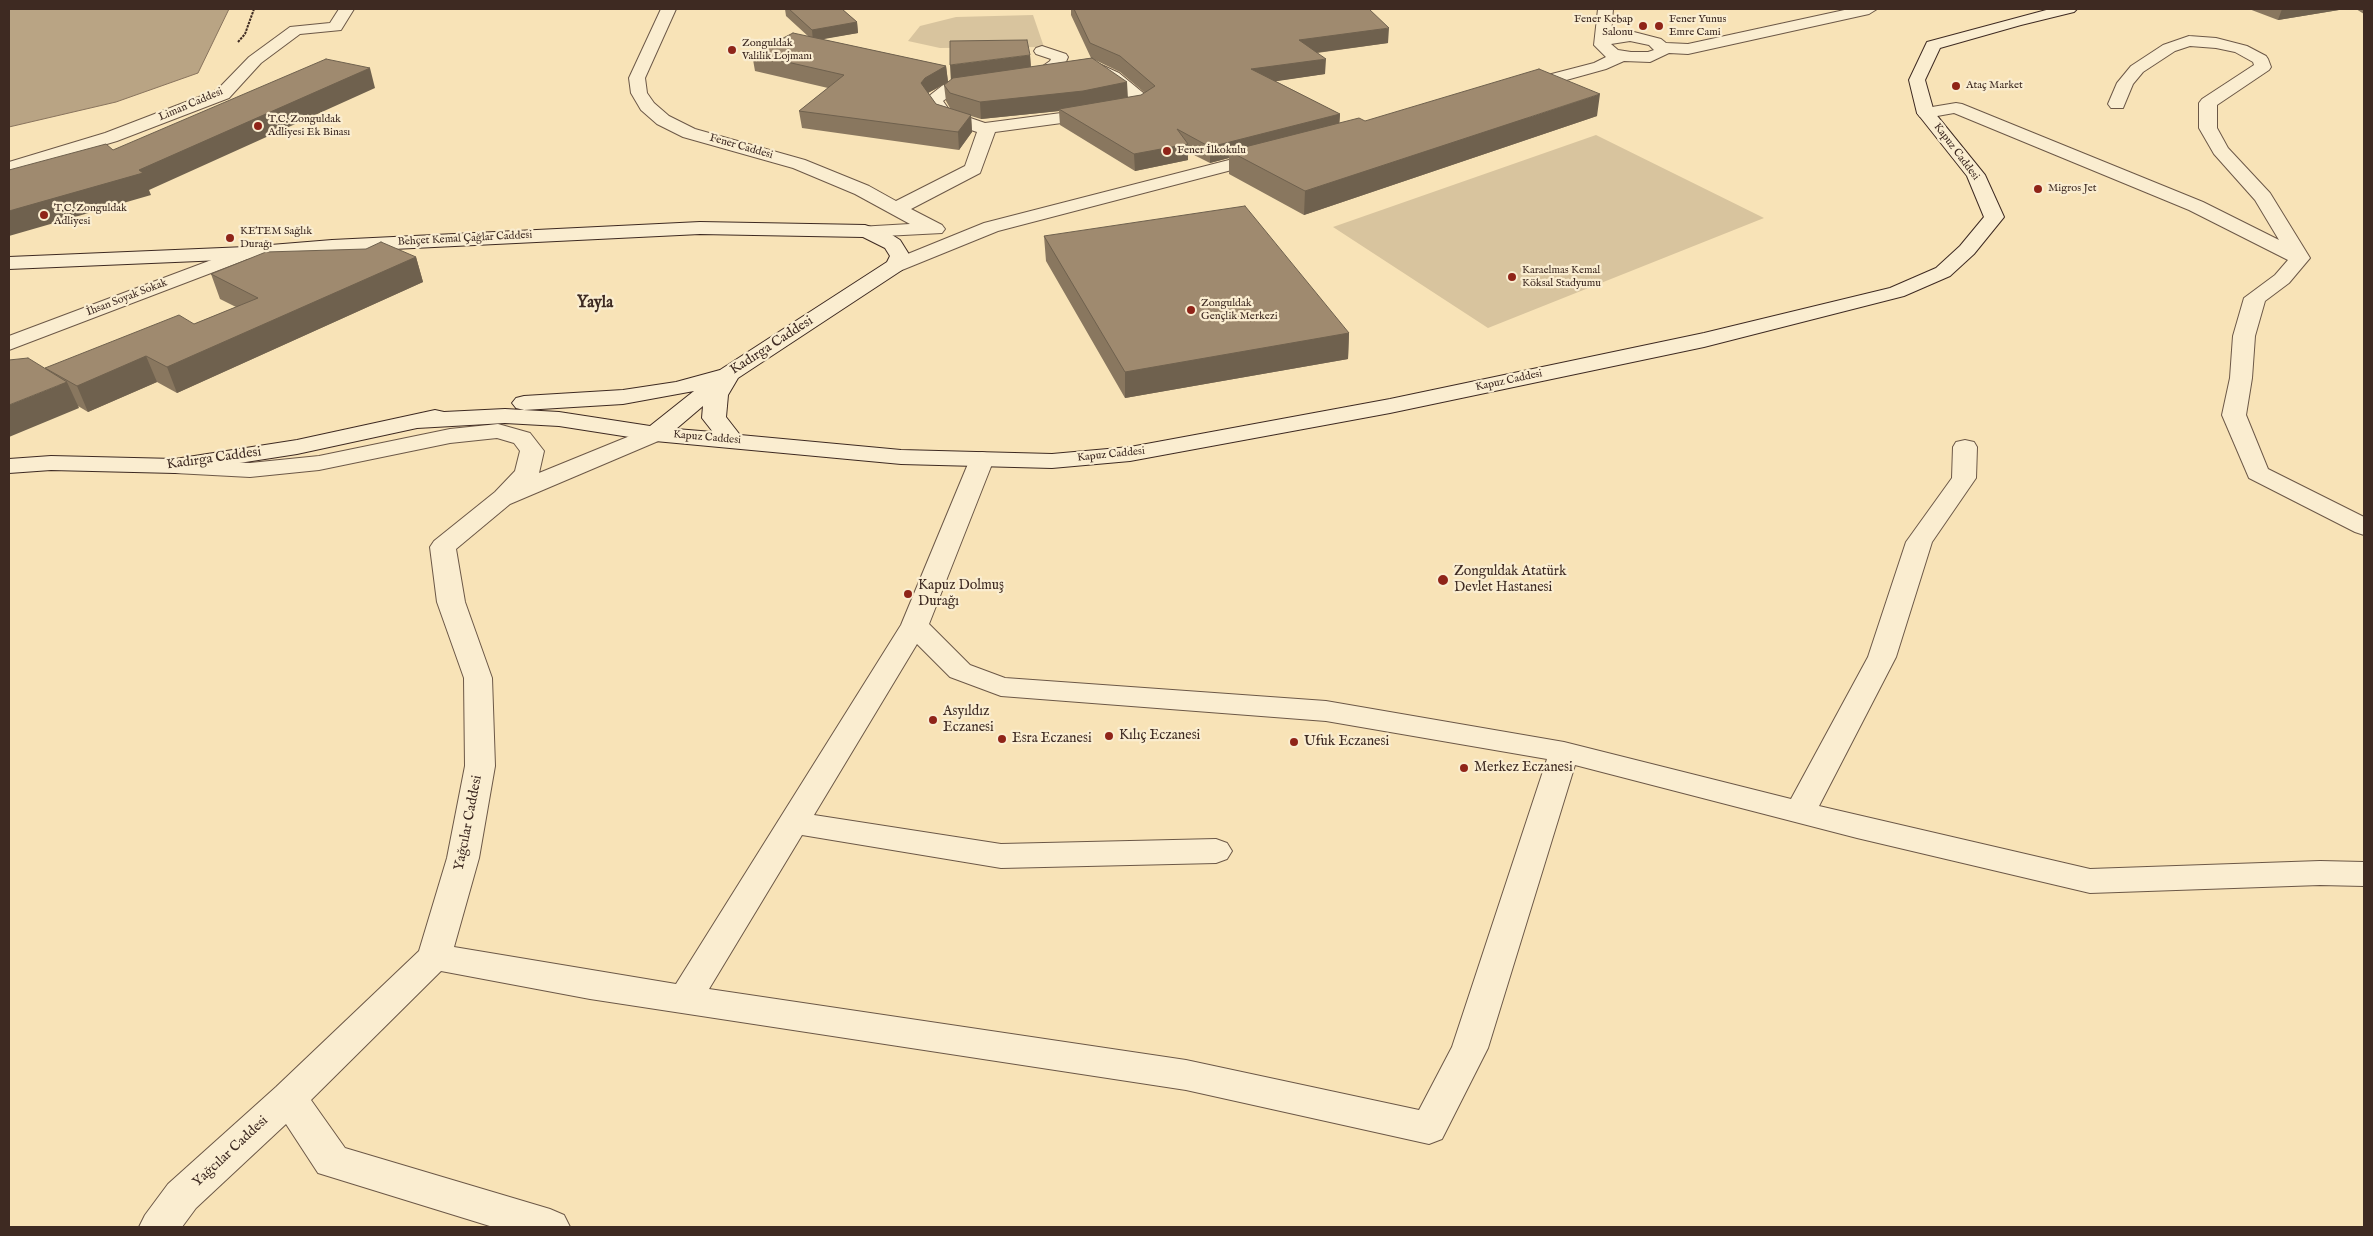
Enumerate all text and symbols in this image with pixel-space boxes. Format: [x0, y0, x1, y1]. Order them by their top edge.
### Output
place label: Fener Kebap Salonu [1574, 13, 1633, 39]
place label: Fener Yunus Emre Cami [1669, 13, 1726, 39]
marker: Fener Kebap Salonu [1637, 20, 1649, 32]
marker: Fener Yunus Emre Cami [1653, 20, 1665, 32]
place label: Zonguldak Valilik Lojmanı [742, 37, 812, 63]
marker: Zonguldak Valilik Lojmanı [726, 44, 738, 56]
place label: Ataç Market [1966, 79, 2023, 93]
marker: Ataç Market [1950, 80, 1962, 92]
street label: Liman Caddesi [157, 86, 225, 124]
place label: T.C. Zonguldak Adliyesi Ek Binası [268, 113, 350, 139]
marker: T.C. Zonguldak Adliyesi Ek Binası [252, 120, 264, 132]
street label: Kapuz Caddesi [1930, 121, 1982, 183]
street label: Fener Caddesi [708, 132, 774, 162]
place label: Fener İlkokulu [1177, 144, 1246, 158]
marker: Fener İlkokulu [1161, 145, 1173, 157]
place label: Migros Jet [2048, 182, 2097, 196]
marker: Migros Jet [2032, 183, 2044, 195]
place label: T.C. Zonguldak Adliyesi [54, 202, 127, 228]
marker: T.C. Zonguldak Adliyesi [38, 209, 50, 221]
place label: KETEM Sağlık Durağı [240, 225, 312, 251]
street label: Behçet Kemal Çağlar Caddesi [397, 229, 533, 249]
marker: KETEM Sağlık Durağı [224, 232, 236, 244]
place label: Karaelmas Kemal Köksal Stadyumu [1522, 264, 1601, 290]
marker: Karaelmas Kemal Köksal Stadyumu [1506, 271, 1518, 283]
street label: İhsan Soyak Sokak [85, 277, 169, 319]
district label: Yayla [577, 294, 613, 314]
place label: Zonguldak Gençlik Merkezi [1201, 297, 1278, 323]
marker: Zonguldak Gençlik Merkezi [1185, 304, 1197, 316]
street label: Kadırga Caddesi [727, 313, 817, 379]
street label: Kapuz Caddesi [1474, 367, 1544, 395]
street label: Kapuz Caddesi [673, 428, 741, 448]
street label: Kadırga Caddesi [166, 444, 262, 474]
street label: Kapuz Caddesi [1076, 445, 1146, 465]
place label: Zonguldak Atatürk Devlet Hastanesi [1454, 564, 1566, 596]
marker: Zonguldak Atatürk Devlet Hastanesi [1436, 573, 1450, 587]
place label: Kapuz Dolmuş Durağı [918, 578, 1004, 610]
marker: Kapuz Dolmuş Durağı [902, 588, 914, 600]
place label: Asyıldız Eczanesi [943, 704, 994, 736]
marker: Asyıldız Eczanesi [927, 714, 939, 726]
place label: Kılıç Eczanesi [1119, 728, 1200, 744]
marker: Kılıç Eczanesi [1103, 730, 1115, 742]
place label: Esra Eczanesi [1012, 731, 1092, 747]
marker: Esra Eczanesi [996, 733, 1008, 745]
place label: Ufuk Eczanesi [1304, 734, 1389, 750]
marker: Ufuk Eczanesi [1288, 736, 1300, 748]
place label: Merkez Eczanesi [1474, 760, 1573, 776]
marker: Merkez Eczanesi [1458, 762, 1470, 774]
street label: Yağcılar Caddesi [452, 774, 486, 872]
street label: Yağcılar Caddesi [190, 1113, 272, 1191]

